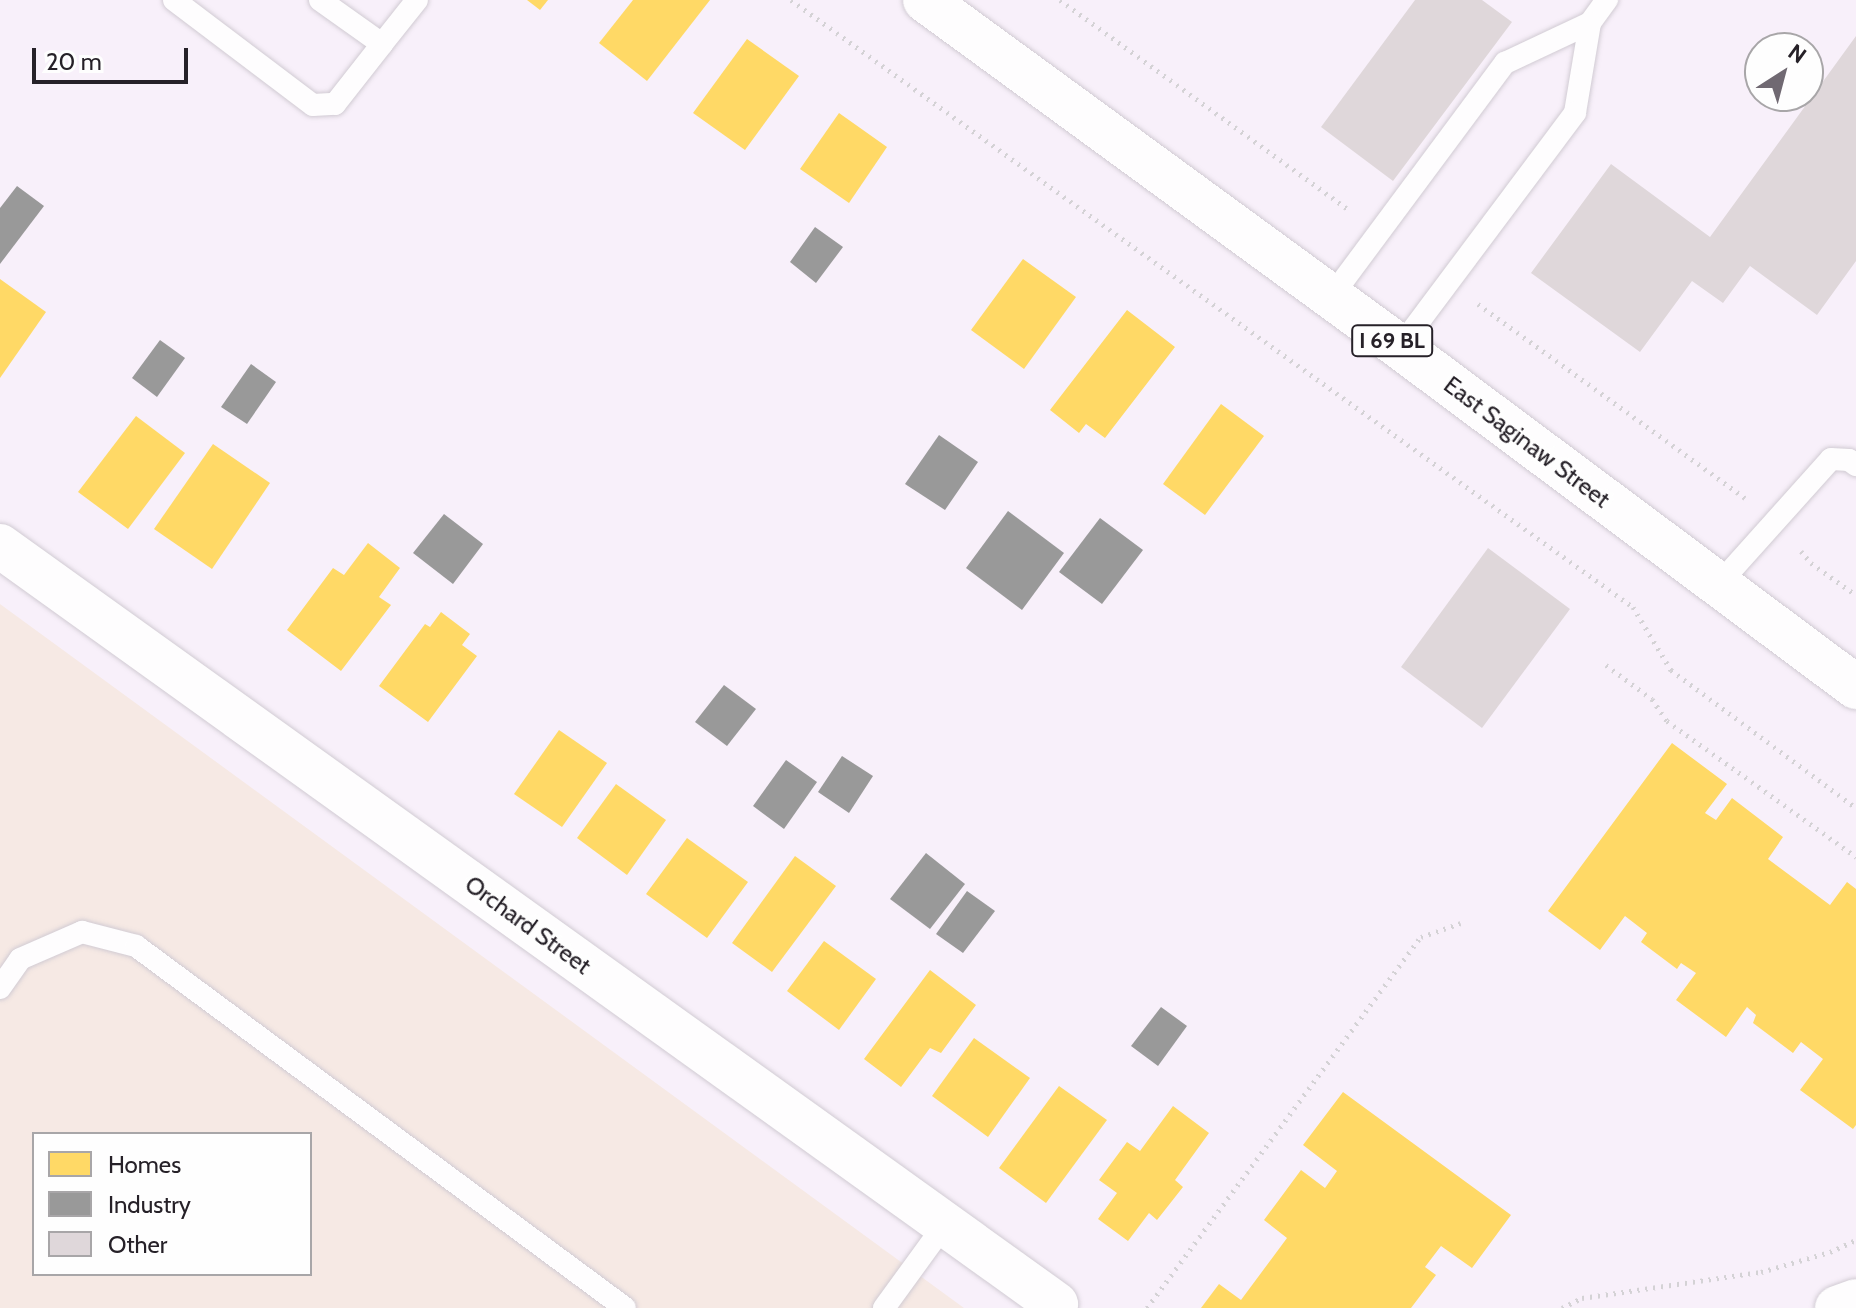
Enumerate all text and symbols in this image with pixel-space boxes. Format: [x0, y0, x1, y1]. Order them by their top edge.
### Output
scale bar [36, 32, 192, 82]
north arrow [1744, 32, 1824, 112]
text: N [1783, 38, 1811, 69]
text: 20 m [46, 47, 102, 76]
road number: I 69 BL [1350, 323, 1434, 359]
street label: East Saginaw Street [1438, 370, 1616, 514]
street label: Orchard Street [459, 870, 597, 980]
legend [32, 1132, 312, 1276]
text: Homes [108, 1150, 181, 1179]
text: Industry [108, 1190, 191, 1219]
text: Other [108, 1230, 167, 1259]

